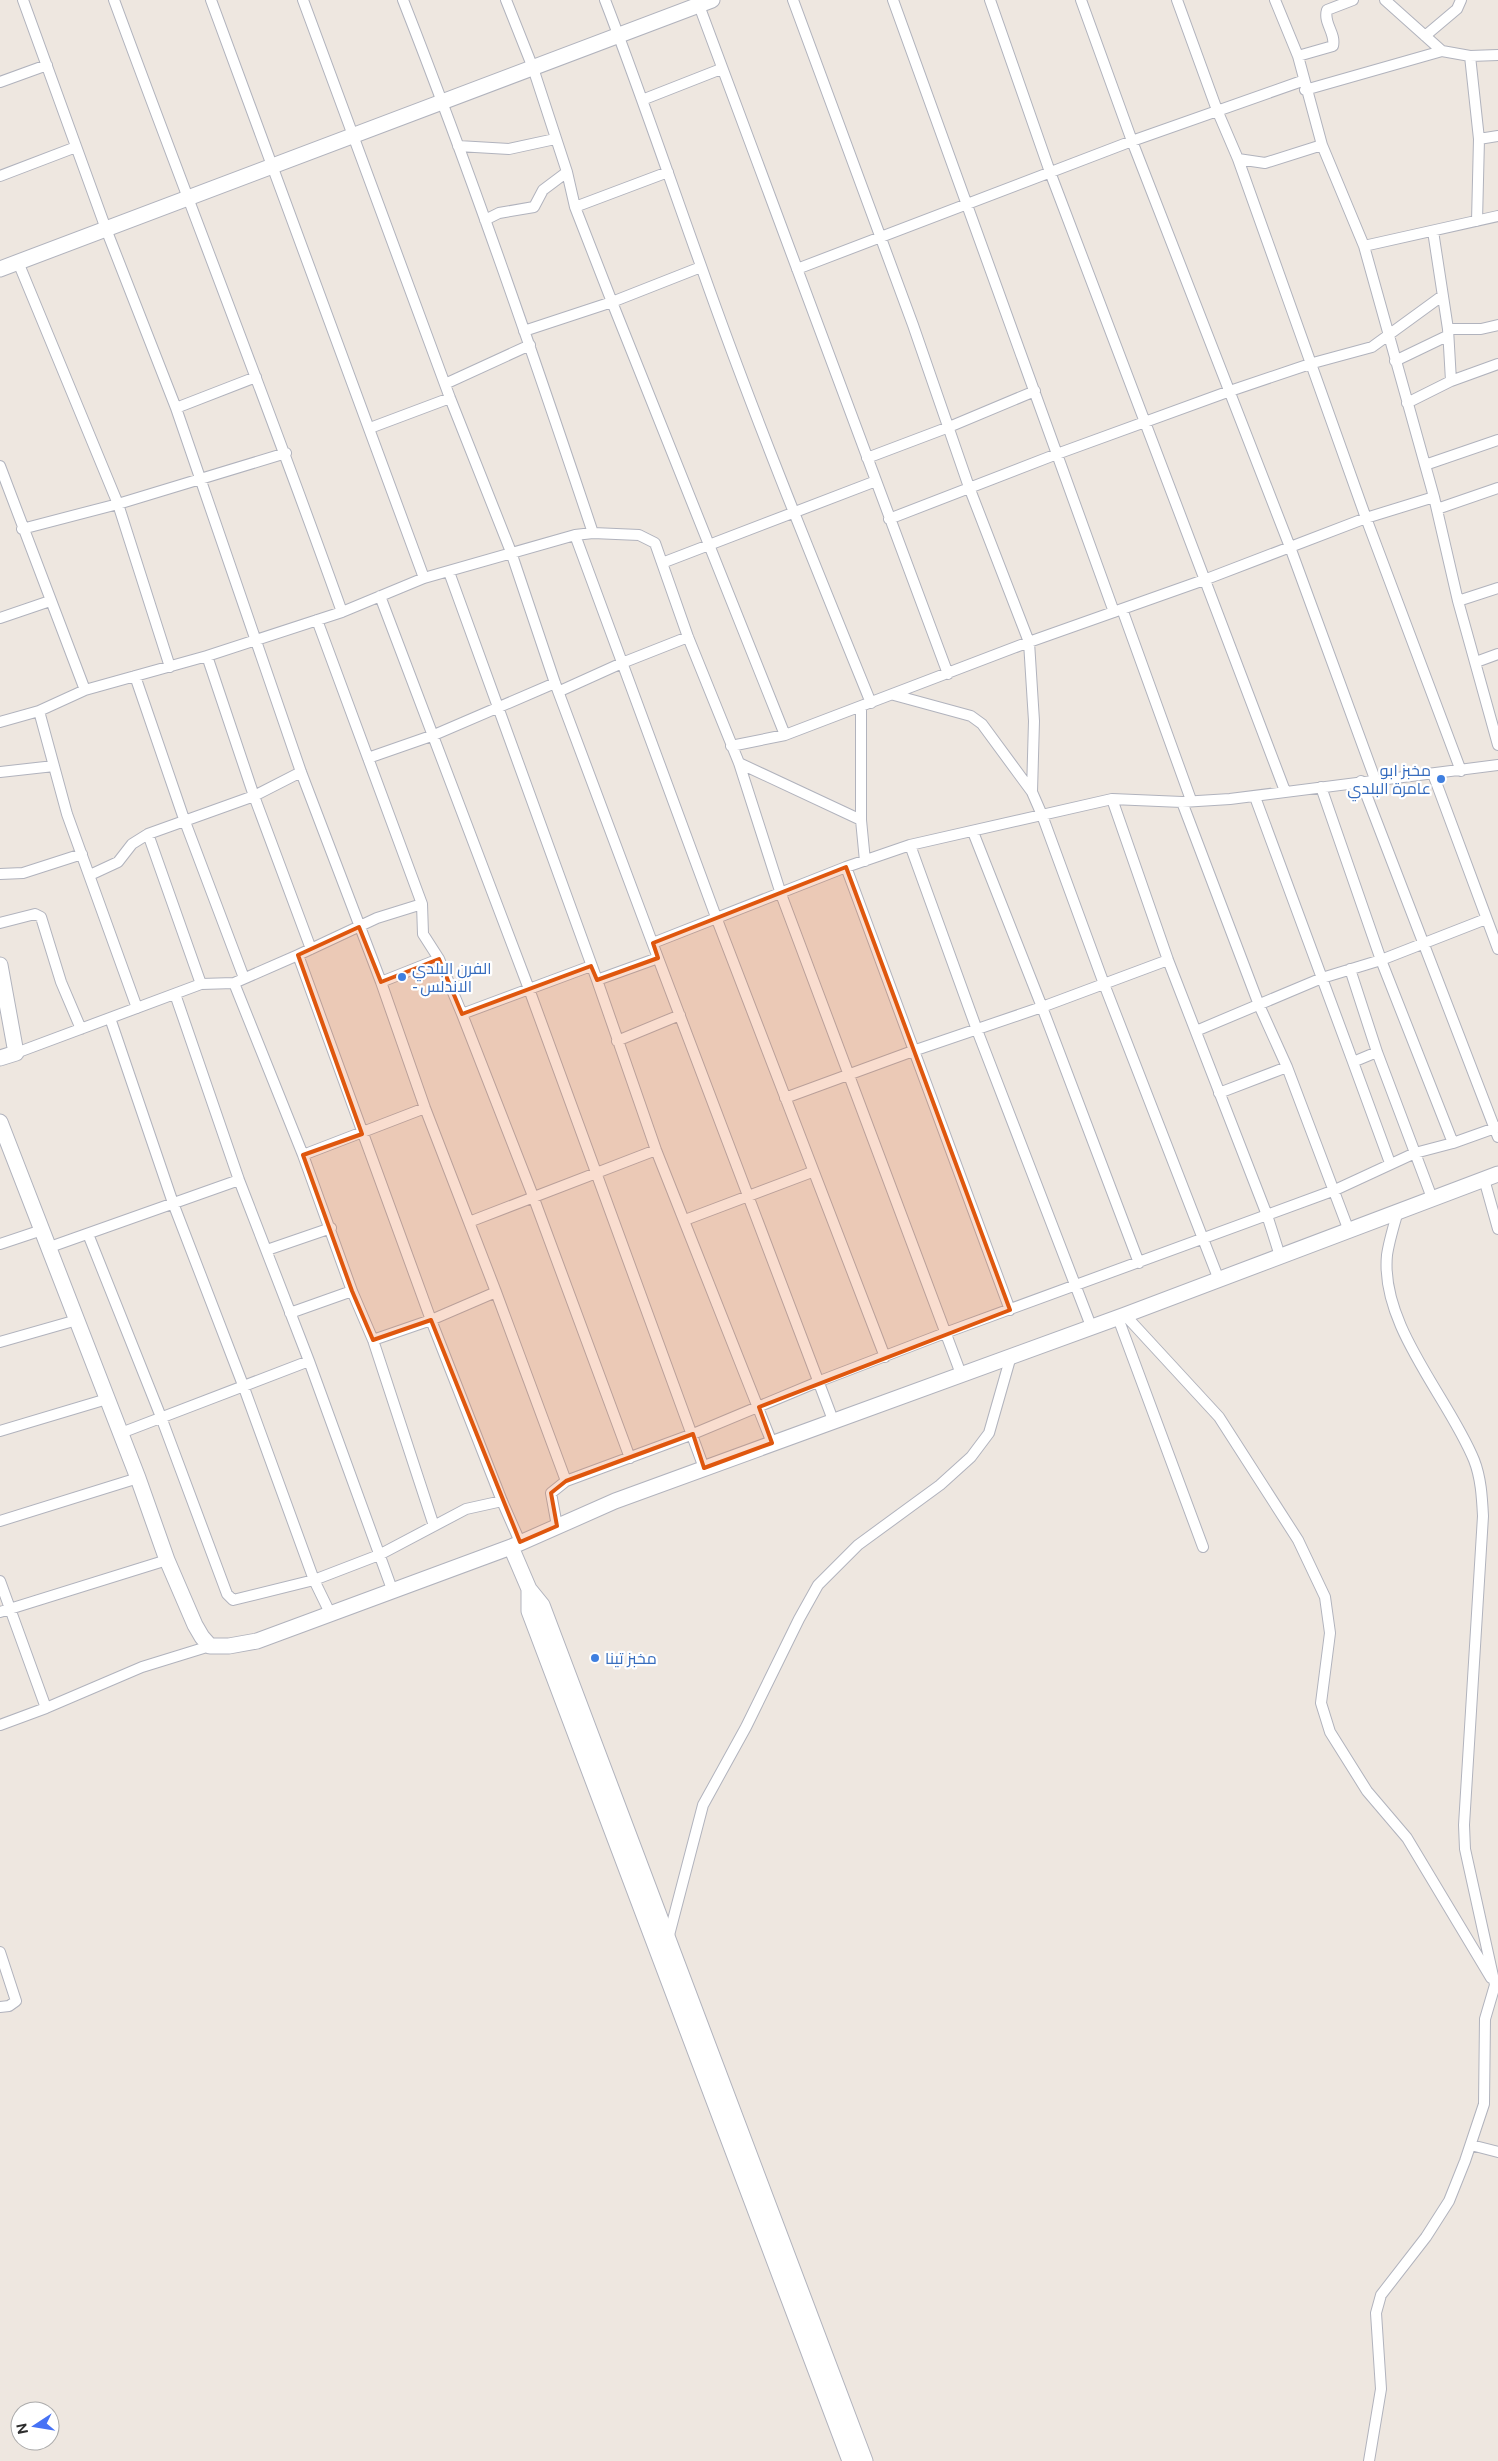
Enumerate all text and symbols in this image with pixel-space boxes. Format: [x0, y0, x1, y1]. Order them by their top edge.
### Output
place label: مخبز ابو عامرة البلدي [1347, 761, 1431, 802]
marker: مخبز ابو عامرة البلدي [1435, 773, 1447, 785]
place label: الفرن البلدي - الاندلس [412, 959, 492, 997]
marker: الفرن البلدي - الاندلس [396, 971, 408, 983]
place label: مخبز تينا [605, 1649, 657, 1668]
marker: مخبز تينا [589, 1652, 601, 1664]
north arrow [10, 2401, 60, 2451]
text: N [13, 2422, 31, 2436]

